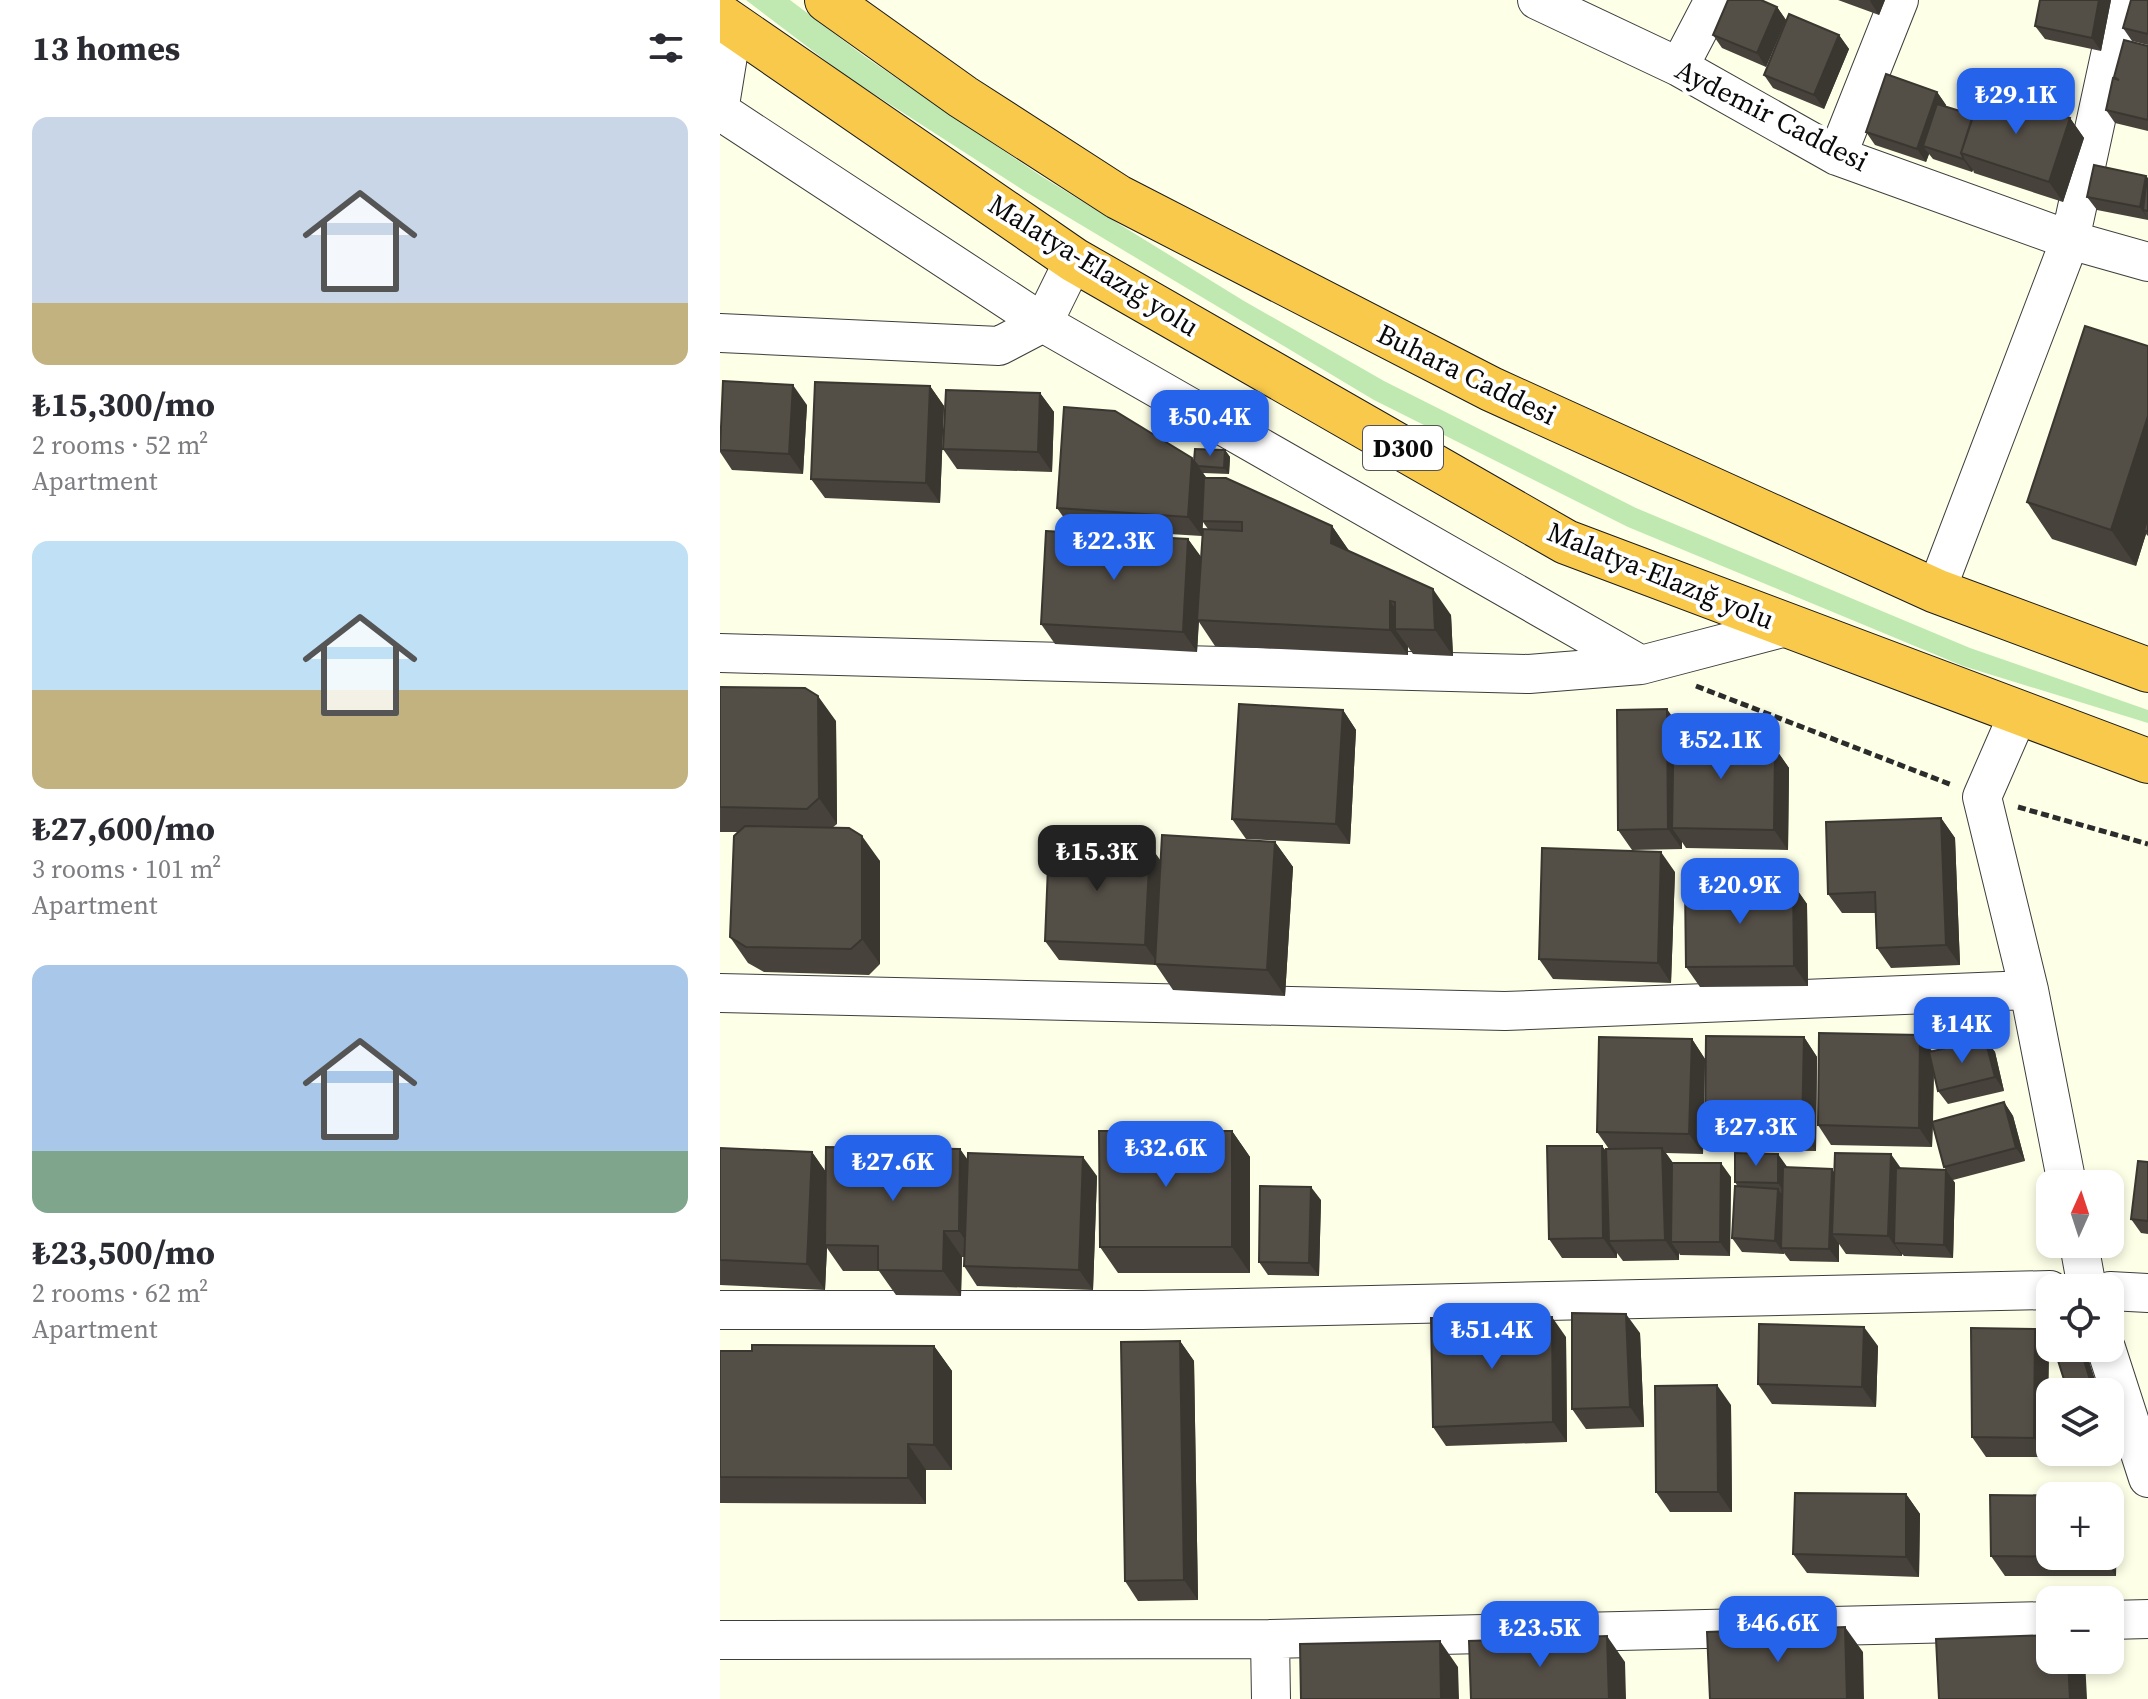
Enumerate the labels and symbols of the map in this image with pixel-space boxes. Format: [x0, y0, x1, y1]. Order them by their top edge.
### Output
street label: Aydemir Caddesi [1669, 50, 1875, 180]
pin: ₺29.1K [1951, 68, 2081, 136]
street label: Malatya-Elazığ yolu [982, 185, 1206, 345]
street label: Buhara Caddesi [1371, 314, 1563, 434]
pin: ₺50.4K [1145, 390, 1275, 458]
road number: D300 [1363, 426, 1443, 470]
street label: Malatya-Elazığ yolu [1542, 512, 1780, 638]
pin: ₺22.3K [1049, 514, 1179, 582]
pin: ₺52.1K [1656, 713, 1786, 781]
pin: ₺15.3K [1032, 825, 1162, 893]
pin: ₺20.9K [1675, 858, 1805, 926]
pin: ₺14K [1915, 997, 2009, 1065]
pin: ₺27.3K [1691, 1100, 1821, 1168]
pin: ₺32.6K [1101, 1121, 1231, 1189]
pin: ₺27.6K [828, 1135, 958, 1203]
north arrow [2036, 1170, 2124, 1258]
pin: ₺51.4K [1427, 1303, 1557, 1371]
pin: ₺46.6K [1713, 1596, 1843, 1664]
pin: ₺23.5K [1475, 1601, 1605, 1669]

